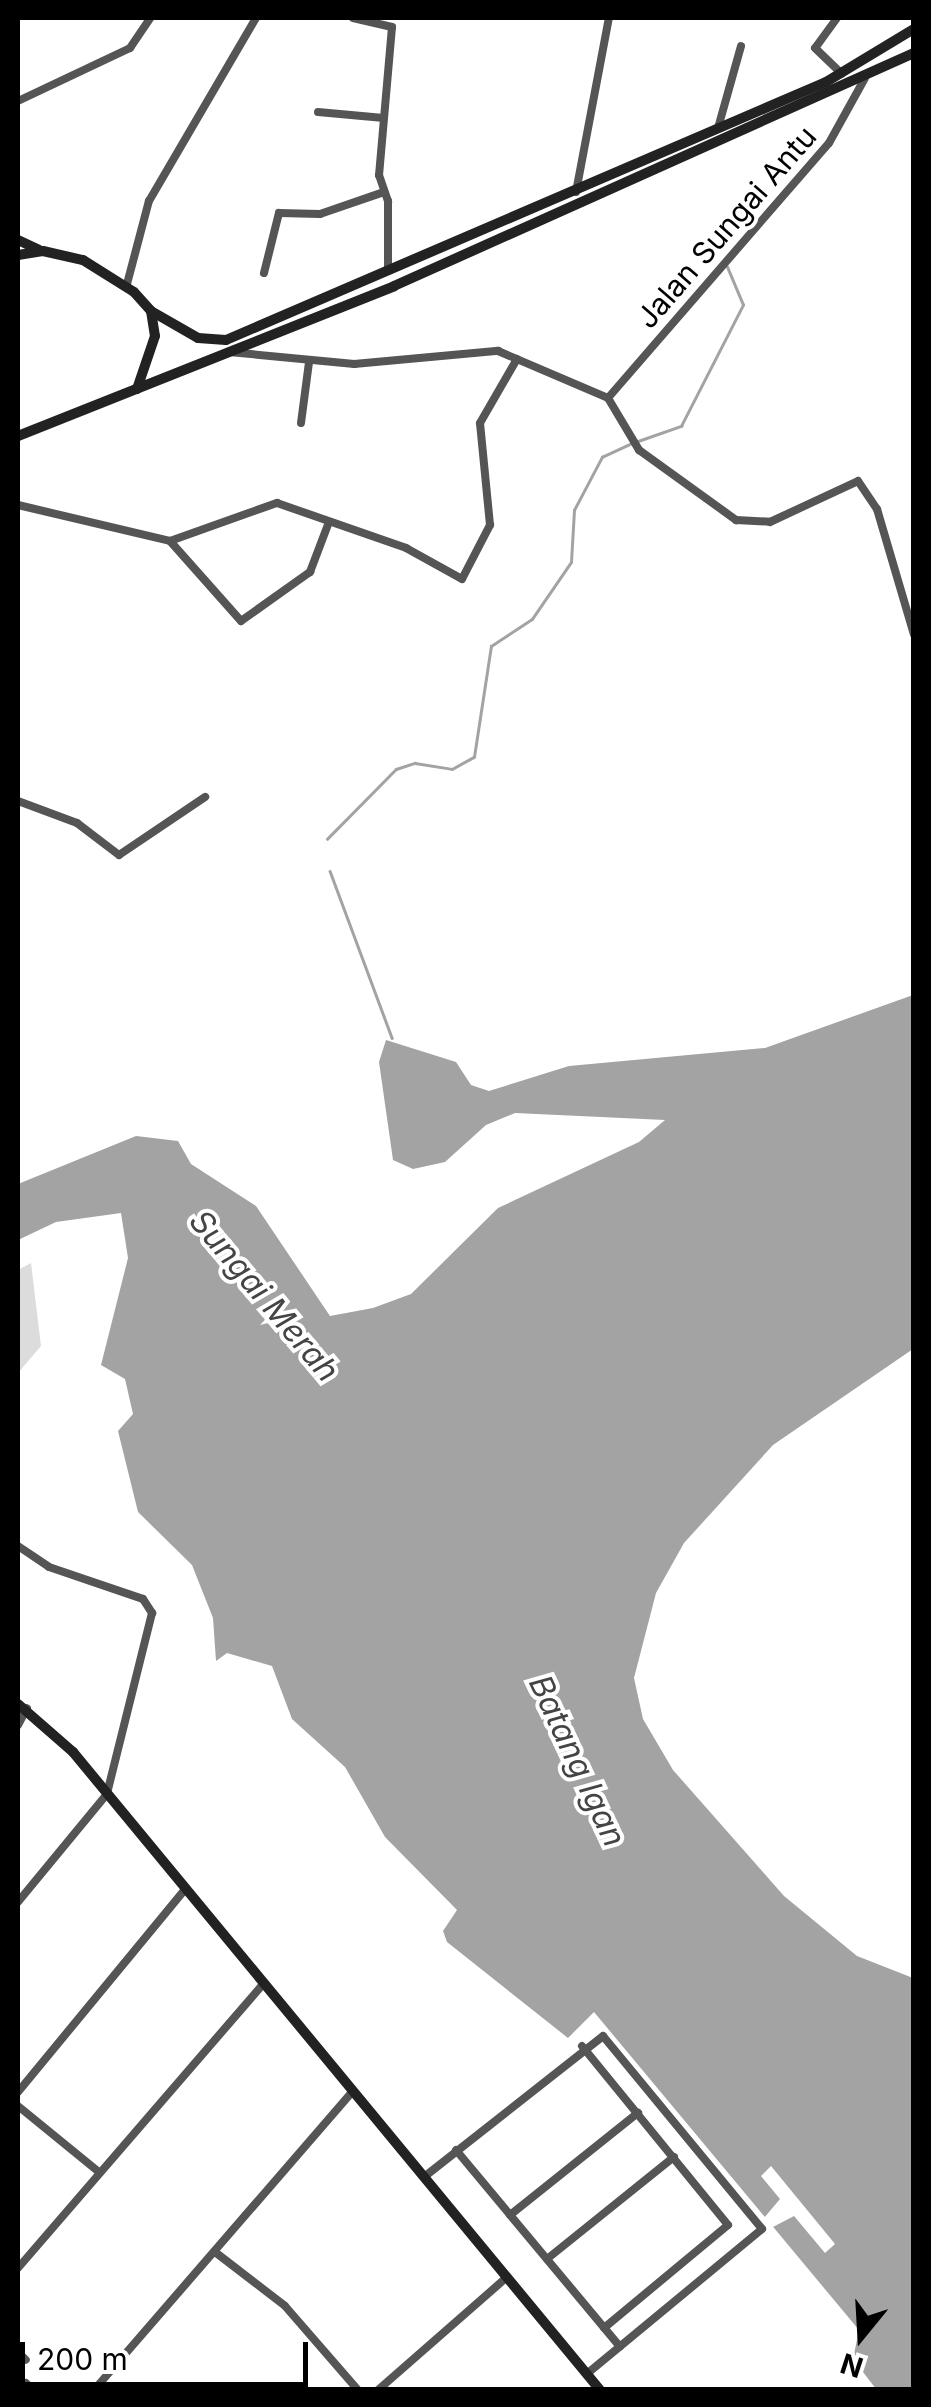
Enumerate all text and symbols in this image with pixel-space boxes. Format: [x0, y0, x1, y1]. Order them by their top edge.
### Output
street label: Jalan Sungai Antu [628, 119, 824, 335]
water label: Sungai Merah [181, 1203, 347, 1389]
water label: Batang Igan [521, 1669, 633, 1853]
north arrow [811, 2287, 911, 2387]
scale bar [25, 2322, 312, 2384]
text: 200 m [37, 2341, 128, 2377]
text: N [836, 2346, 867, 2385]

